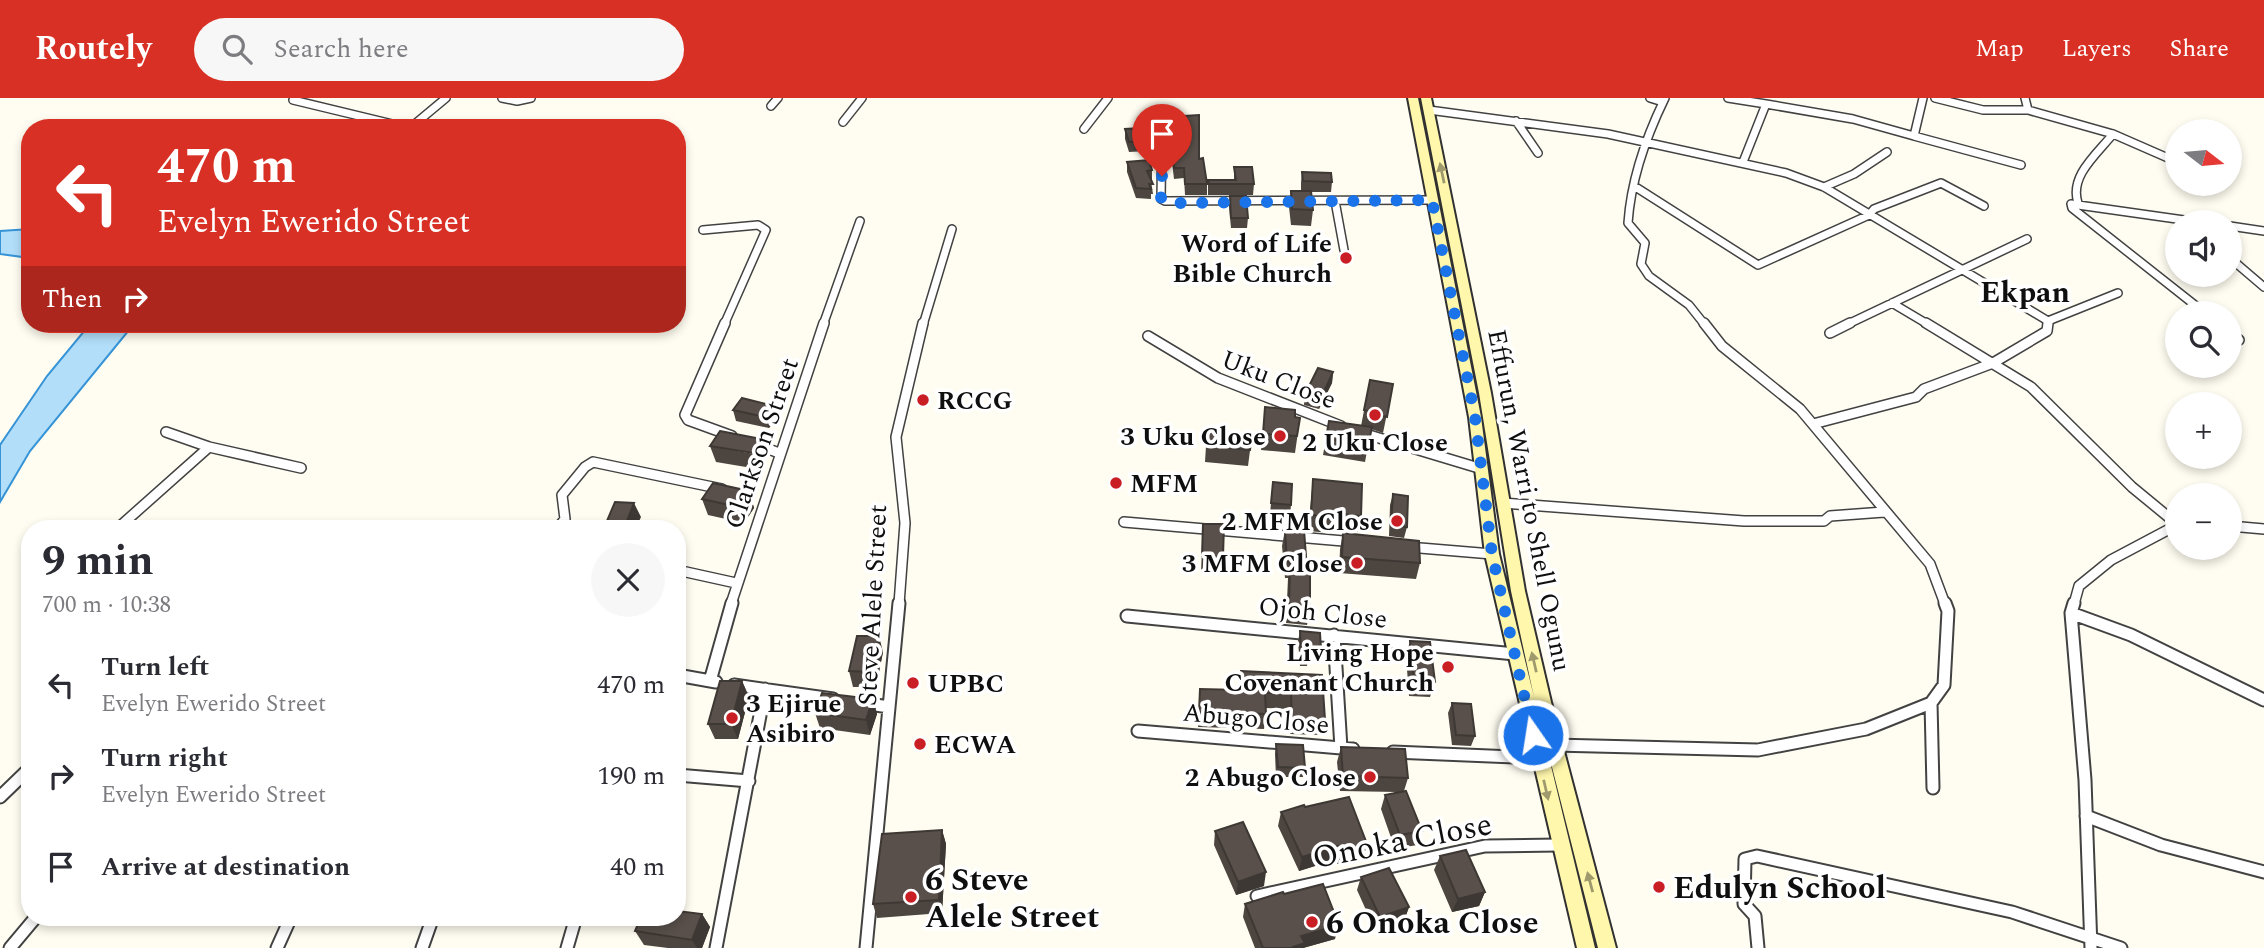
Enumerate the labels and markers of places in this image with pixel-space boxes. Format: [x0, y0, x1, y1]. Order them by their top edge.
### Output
pin [1132, 104, 1192, 176]
place label: Word of Life Bible Church [1173, 224, 1332, 294]
marker: Word of Life Bible Church [1338, 250, 1354, 266]
place label: RCCG [937, 381, 1012, 421]
marker: RCCG [915, 392, 931, 408]
marker: 2 Uku Close [1367, 407, 1383, 423]
place label: 3 Uku Close [1120, 417, 1266, 457]
place label: 2 Uku Close [1302, 423, 1448, 463]
marker: 3 Uku Close [1272, 428, 1288, 444]
place label: MFM [1130, 464, 1198, 504]
marker: MFM [1108, 475, 1124, 491]
place label: 2 MFM Close [1222, 502, 1383, 542]
marker: 2 MFM Close [1389, 513, 1405, 529]
place label: 3 MFM Close [1182, 544, 1343, 584]
marker: 3 MFM Close [1349, 555, 1365, 571]
place label: Living Hope Covenant Church [1225, 633, 1434, 703]
marker: Living Hope Covenant Church [1440, 659, 1456, 675]
place label: UPBC [927, 664, 1004, 704]
marker: UPBC [905, 675, 921, 691]
place label: 3 Ejirue Asibiro [746, 684, 841, 754]
marker: 3 Ejirue Asibiro [724, 710, 740, 726]
place label: ECWA [934, 725, 1016, 765]
marker: ECWA [912, 736, 928, 752]
place label: 2 Abugo Close [1185, 758, 1356, 798]
marker: 2 Abugo Close [1362, 769, 1378, 785]
place label: 6 Steve Alele Street [925, 856, 1099, 942]
place label: Edulyn School [1673, 864, 1886, 913]
marker: Edulyn School [1651, 879, 1667, 895]
marker: 6 Steve Alele Street [903, 889, 919, 905]
place label: 6 Onoka Close [1326, 899, 1539, 948]
marker: 6 Onoka Close [1304, 914, 1320, 930]

